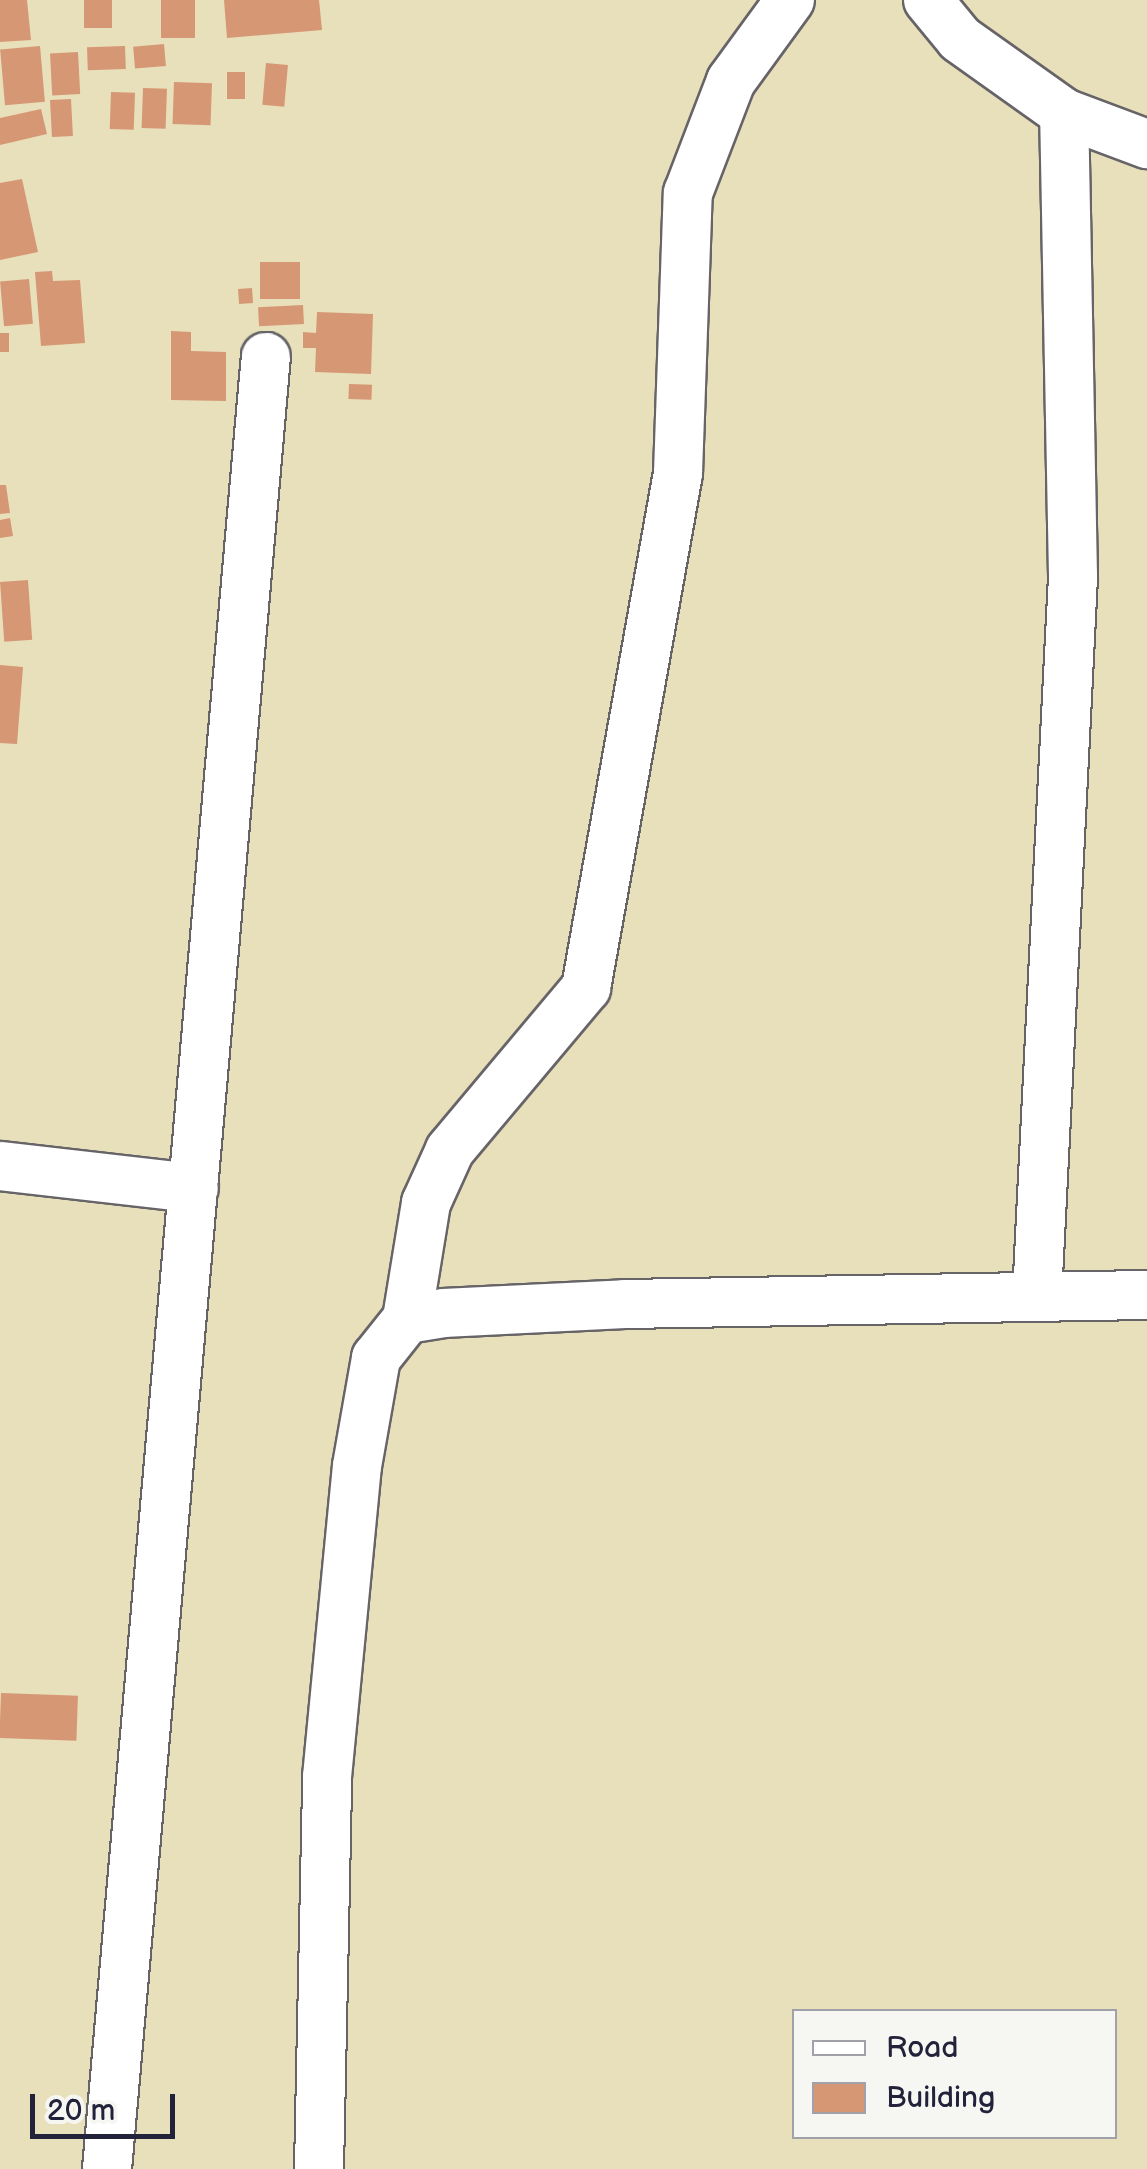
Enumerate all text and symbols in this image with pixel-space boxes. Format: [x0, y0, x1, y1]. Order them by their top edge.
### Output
legend [792, 2009, 1117, 2139]
text: Road [886, 2030, 959, 2066]
scale bar [35, 2074, 180, 2136]
text: Building [886, 2080, 995, 2116]
text: 20 m [47, 2093, 115, 2129]

